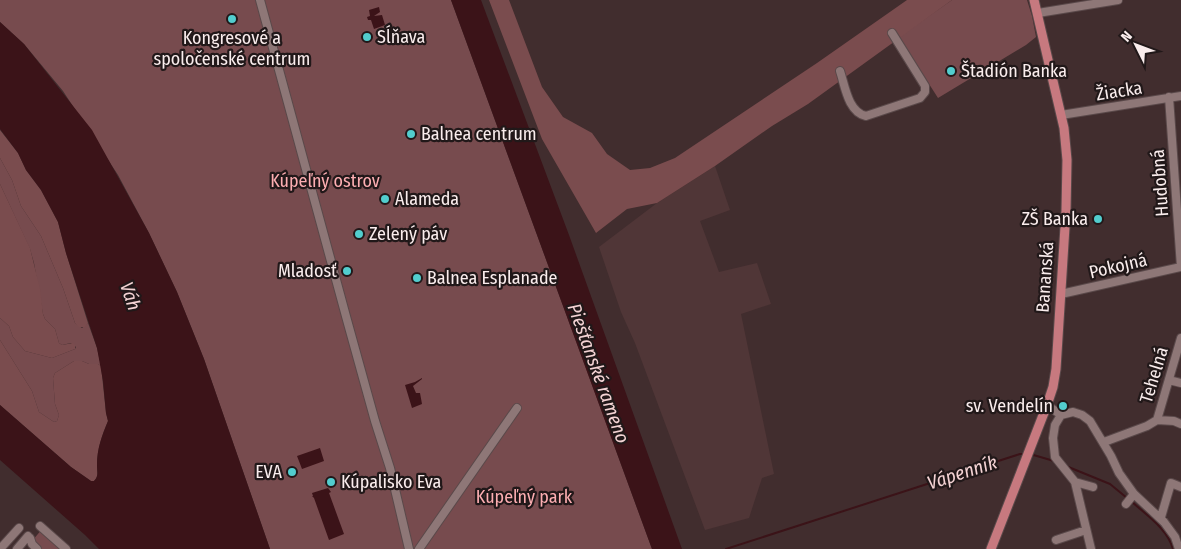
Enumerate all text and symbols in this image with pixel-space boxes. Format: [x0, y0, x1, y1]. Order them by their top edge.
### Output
marker: Kongresové a spoločenské centrum [226, 13, 238, 25]
north arrow [1111, 20, 1161, 70]
place label: Sĺňava [377, 24, 425, 48]
place label: Kongresové a spoločenské centrum [154, 27, 310, 70]
text: N [1118, 28, 1136, 45]
marker: Sĺňava [361, 31, 373, 43]
place label: Štadión Banka [961, 60, 1067, 82]
marker: Štadión Banka [945, 65, 957, 77]
street label: Žiacka [1094, 76, 1144, 106]
place label: Balnea centrum [421, 123, 537, 145]
marker: Balnea centrum [405, 128, 417, 140]
street label: Hudobná [1147, 148, 1173, 217]
park label: Kúpeľný ostrov [270, 170, 380, 192]
place label: Alameda [395, 188, 459, 210]
marker: Alameda [379, 193, 391, 205]
place label: ZŠ Banka [1022, 208, 1088, 230]
marker: ZŠ Banka [1092, 213, 1104, 225]
place label: Zelený páv [369, 223, 447, 245]
marker: Zelený páv [353, 228, 365, 240]
street label: Bananská [1032, 241, 1058, 313]
street label: Pokojná [1087, 249, 1149, 283]
place label: Mladosť [278, 260, 337, 282]
marker: Mladosť [341, 265, 353, 277]
place label: Balnea Esplanade [427, 267, 558, 289]
marker: Balnea Esplanade [411, 272, 423, 284]
water label: Váh [115, 279, 146, 314]
water label: Piešťanské rameno [563, 300, 635, 446]
street label: Tehelná [1135, 344, 1173, 406]
place label: sv. Vendelín [966, 395, 1053, 417]
marker: sv. Vendelín [1057, 400, 1069, 412]
water label: Vápenník [924, 450, 1000, 495]
place label: EVA [255, 461, 283, 483]
marker: EVA [286, 466, 298, 478]
place label: Kúpalisko Eva [341, 471, 442, 493]
marker: Kúpalisko Eva [325, 476, 337, 488]
park label: Kúpeľný park [476, 486, 573, 508]

